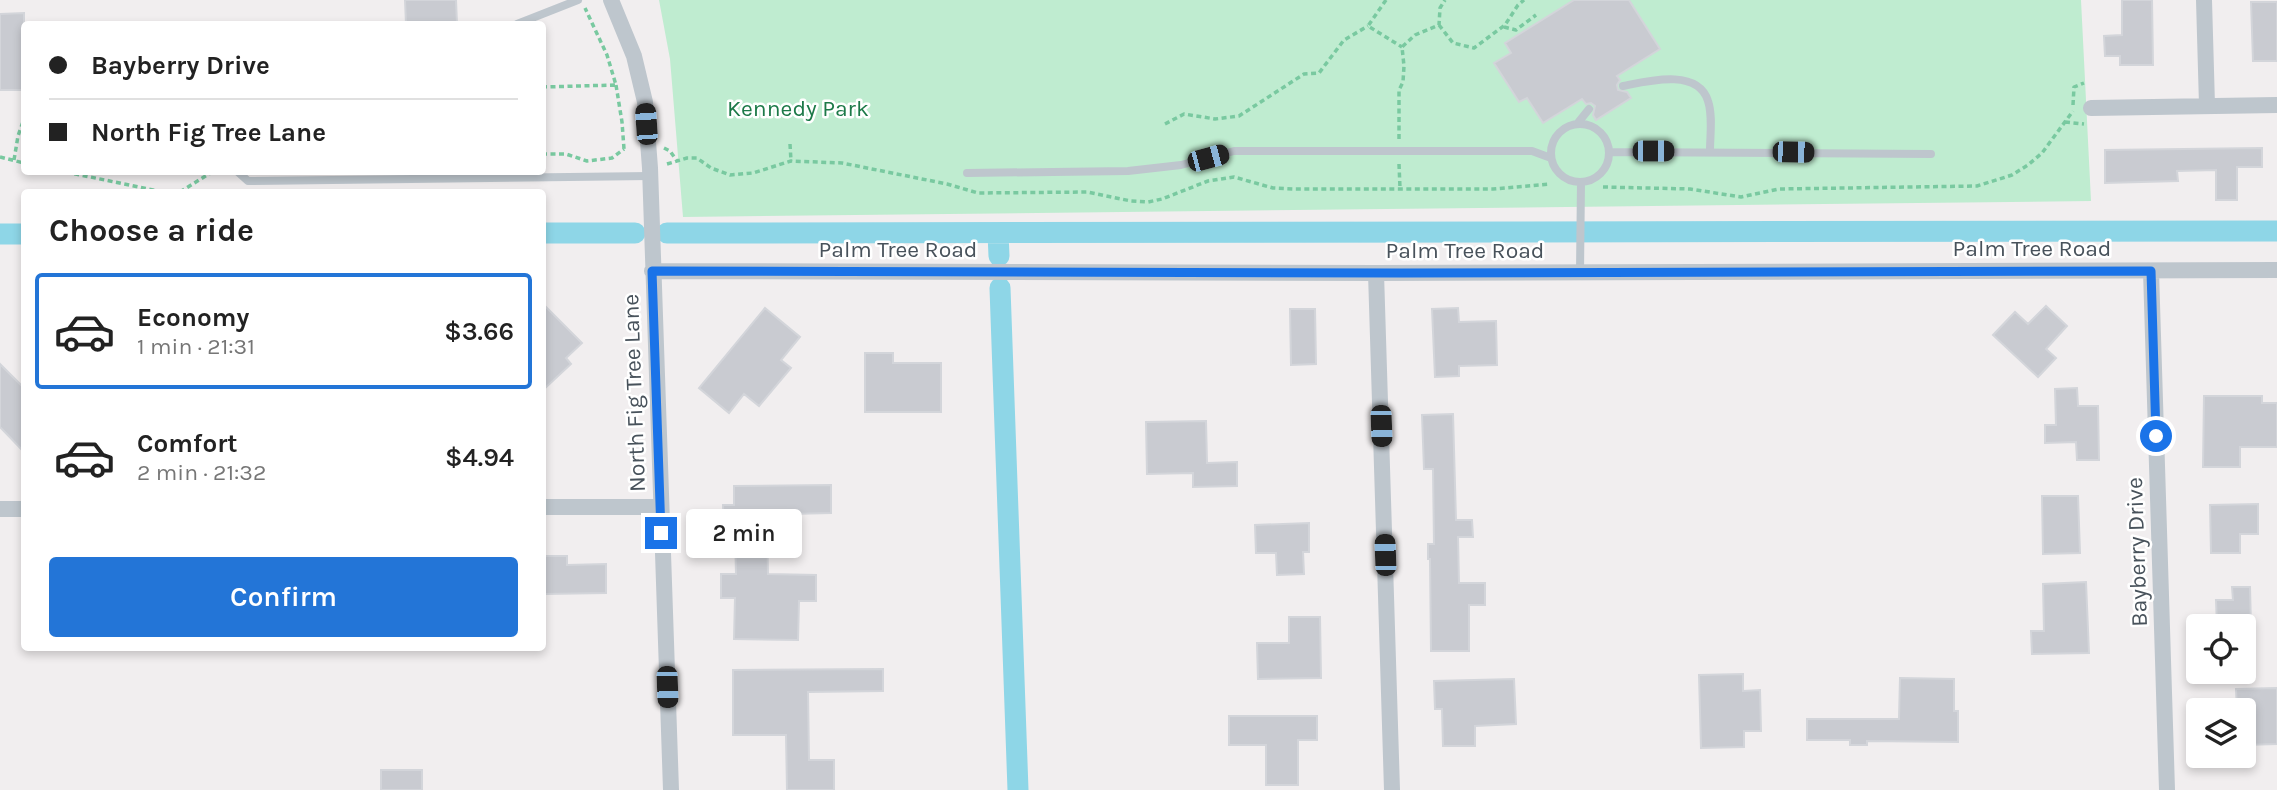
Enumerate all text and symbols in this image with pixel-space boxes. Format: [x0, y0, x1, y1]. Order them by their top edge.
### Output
text: Bayberry Drive [91, 50, 270, 81]
park label: Kennedy Park [727, 95, 869, 122]
car [635, 102, 658, 146]
text: North Fig Tree Lane [91, 117, 326, 148]
car [1633, 141, 1675, 162]
car [1772, 141, 1815, 163]
car [1185, 142, 1232, 174]
text: Choose a ride [49, 212, 254, 249]
street label: Palm Tree Road [1953, 235, 2112, 262]
street label: Palm Tree Road [819, 236, 978, 263]
street label: Palm Tree Road [1386, 237, 1545, 264]
street label: North Fig Tree Lane [617, 293, 651, 493]
icon: car [53, 300, 116, 363]
text: Economy [137, 302, 249, 333]
text: $3.66 [444, 316, 514, 347]
text: 1 min · 21:31 [137, 333, 255, 360]
car [1370, 405, 1393, 447]
route start [2140, 420, 2172, 452]
icon: car [53, 426, 116, 489]
text: Comfort [137, 428, 238, 459]
text: $4.94 [445, 442, 514, 473]
text: 2 min · 21:32 [137, 459, 266, 486]
street label: Bayberry Drive [2121, 477, 2153, 627]
callout: 2 min [686, 508, 801, 558]
route end [645, 517, 677, 549]
text: 2 min [713, 520, 775, 547]
car [1374, 534, 1397, 576]
button: Confirm [49, 557, 518, 637]
map controls [2186, 614, 2256, 768]
button: locate [2186, 614, 2256, 684]
car [656, 666, 679, 708]
button: layers [2186, 698, 2256, 768]

